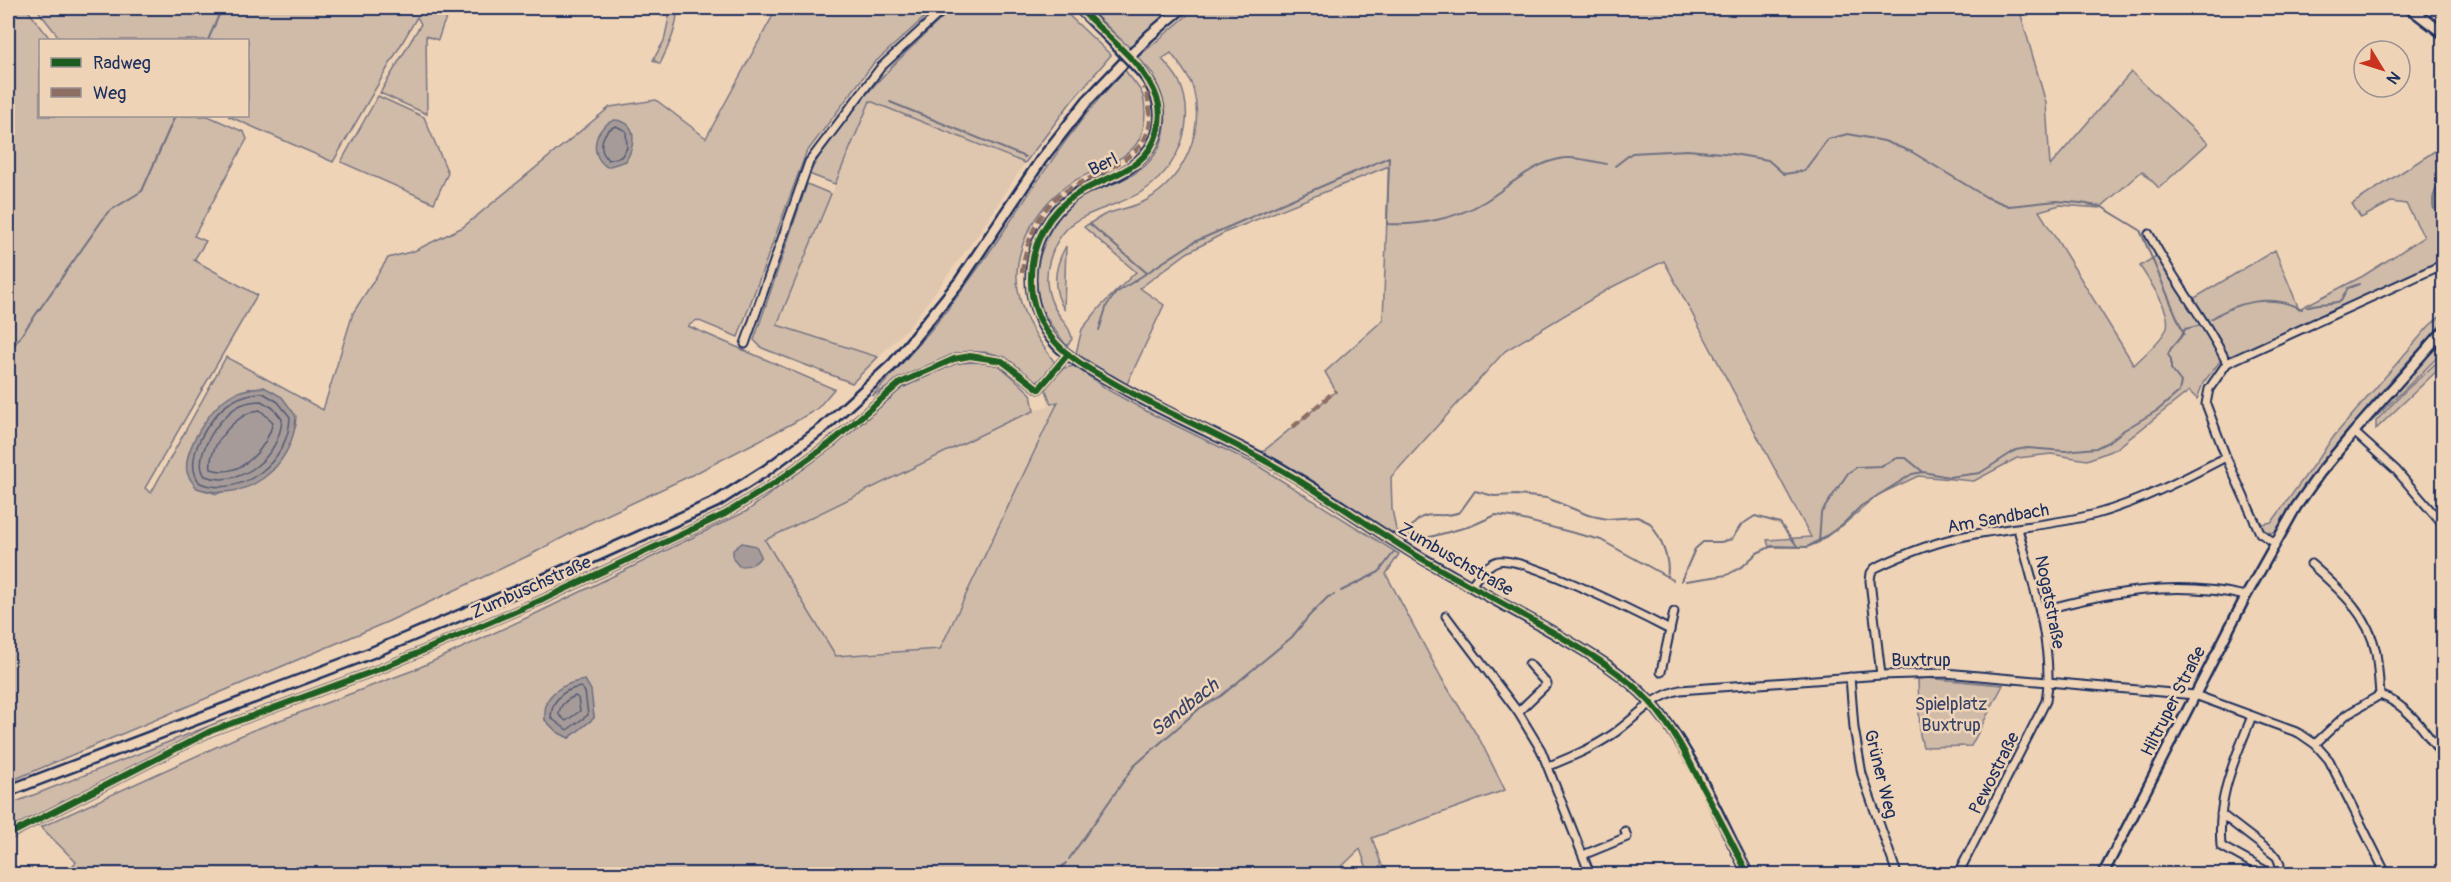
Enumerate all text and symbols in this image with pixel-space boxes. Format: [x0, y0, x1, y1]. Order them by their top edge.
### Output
legend [39, 39, 249, 117]
north arrow [2352, 39, 2412, 99]
text: Radweg [93, 52, 151, 75]
text: N [2382, 67, 2404, 88]
text: Weg [93, 82, 126, 105]
street label: Berl [1085, 148, 1122, 181]
street label: Am Sandbach [1945, 498, 2051, 539]
street label: Zumbuschstraße [1394, 517, 1518, 602]
street label: Zumbuschstraße [468, 551, 595, 624]
street label: Nogatstraße [2029, 553, 2070, 651]
street label: Hiltruper Straße [2136, 642, 2211, 760]
street label: Buxtrup [1891, 649, 1951, 672]
water label: Sandbach [1145, 672, 1225, 742]
park label: Spielplatz Buxtrup [1915, 693, 1987, 737]
street label: Grüner Weg [1858, 727, 1903, 821]
street label: Pewostraße [1964, 728, 2025, 818]

